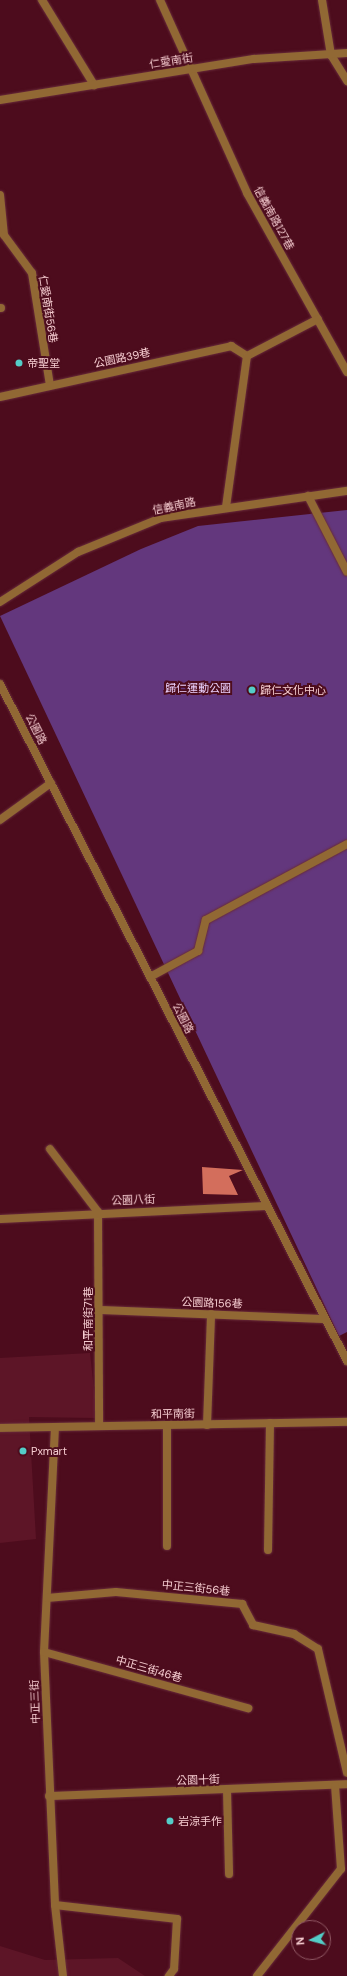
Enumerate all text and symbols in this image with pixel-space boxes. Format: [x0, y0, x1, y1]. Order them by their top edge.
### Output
street label: 仁愛南街 [148, 51, 194, 71]
street label: 信義南路127巷 [251, 184, 297, 252]
street label: 仁愛南街56巷 [36, 274, 60, 344]
street label: 公園路39巷 [93, 346, 151, 370]
place label: 帝聖堂 [27, 356, 60, 370]
marker: 帝聖堂 [14, 358, 24, 368]
street label: 信義南路 [151, 495, 197, 517]
park label: 歸仁運動公園 [165, 681, 231, 695]
place label: 歸仁文化中心 [260, 683, 326, 697]
marker: 歸仁文化中心 [247, 685, 257, 695]
street label: 公園路 [23, 711, 49, 747]
street label: 公園路 [170, 1000, 196, 1036]
street label: 公園八街 [111, 1193, 155, 1207]
street label: 和平南街71巷 [81, 1287, 95, 1351]
street label: 公園路156巷 [181, 1295, 243, 1311]
street label: 和平南街 [151, 1407, 195, 1421]
place label: Pxmart [31, 1444, 67, 1458]
marker: Pxmart [18, 1446, 28, 1456]
street label: 中正三街56巷 [161, 1578, 231, 1598]
street label: 中正三街46巷 [114, 1653, 184, 1685]
street label: 中正三街 [28, 1680, 42, 1724]
street label: 公園十街 [176, 1773, 220, 1787]
place label: 岩涼手作 [178, 1814, 222, 1828]
marker: 岩涼手作 [165, 1816, 175, 1826]
north arrow [291, 1920, 331, 1960]
text: N [293, 1936, 307, 1946]

